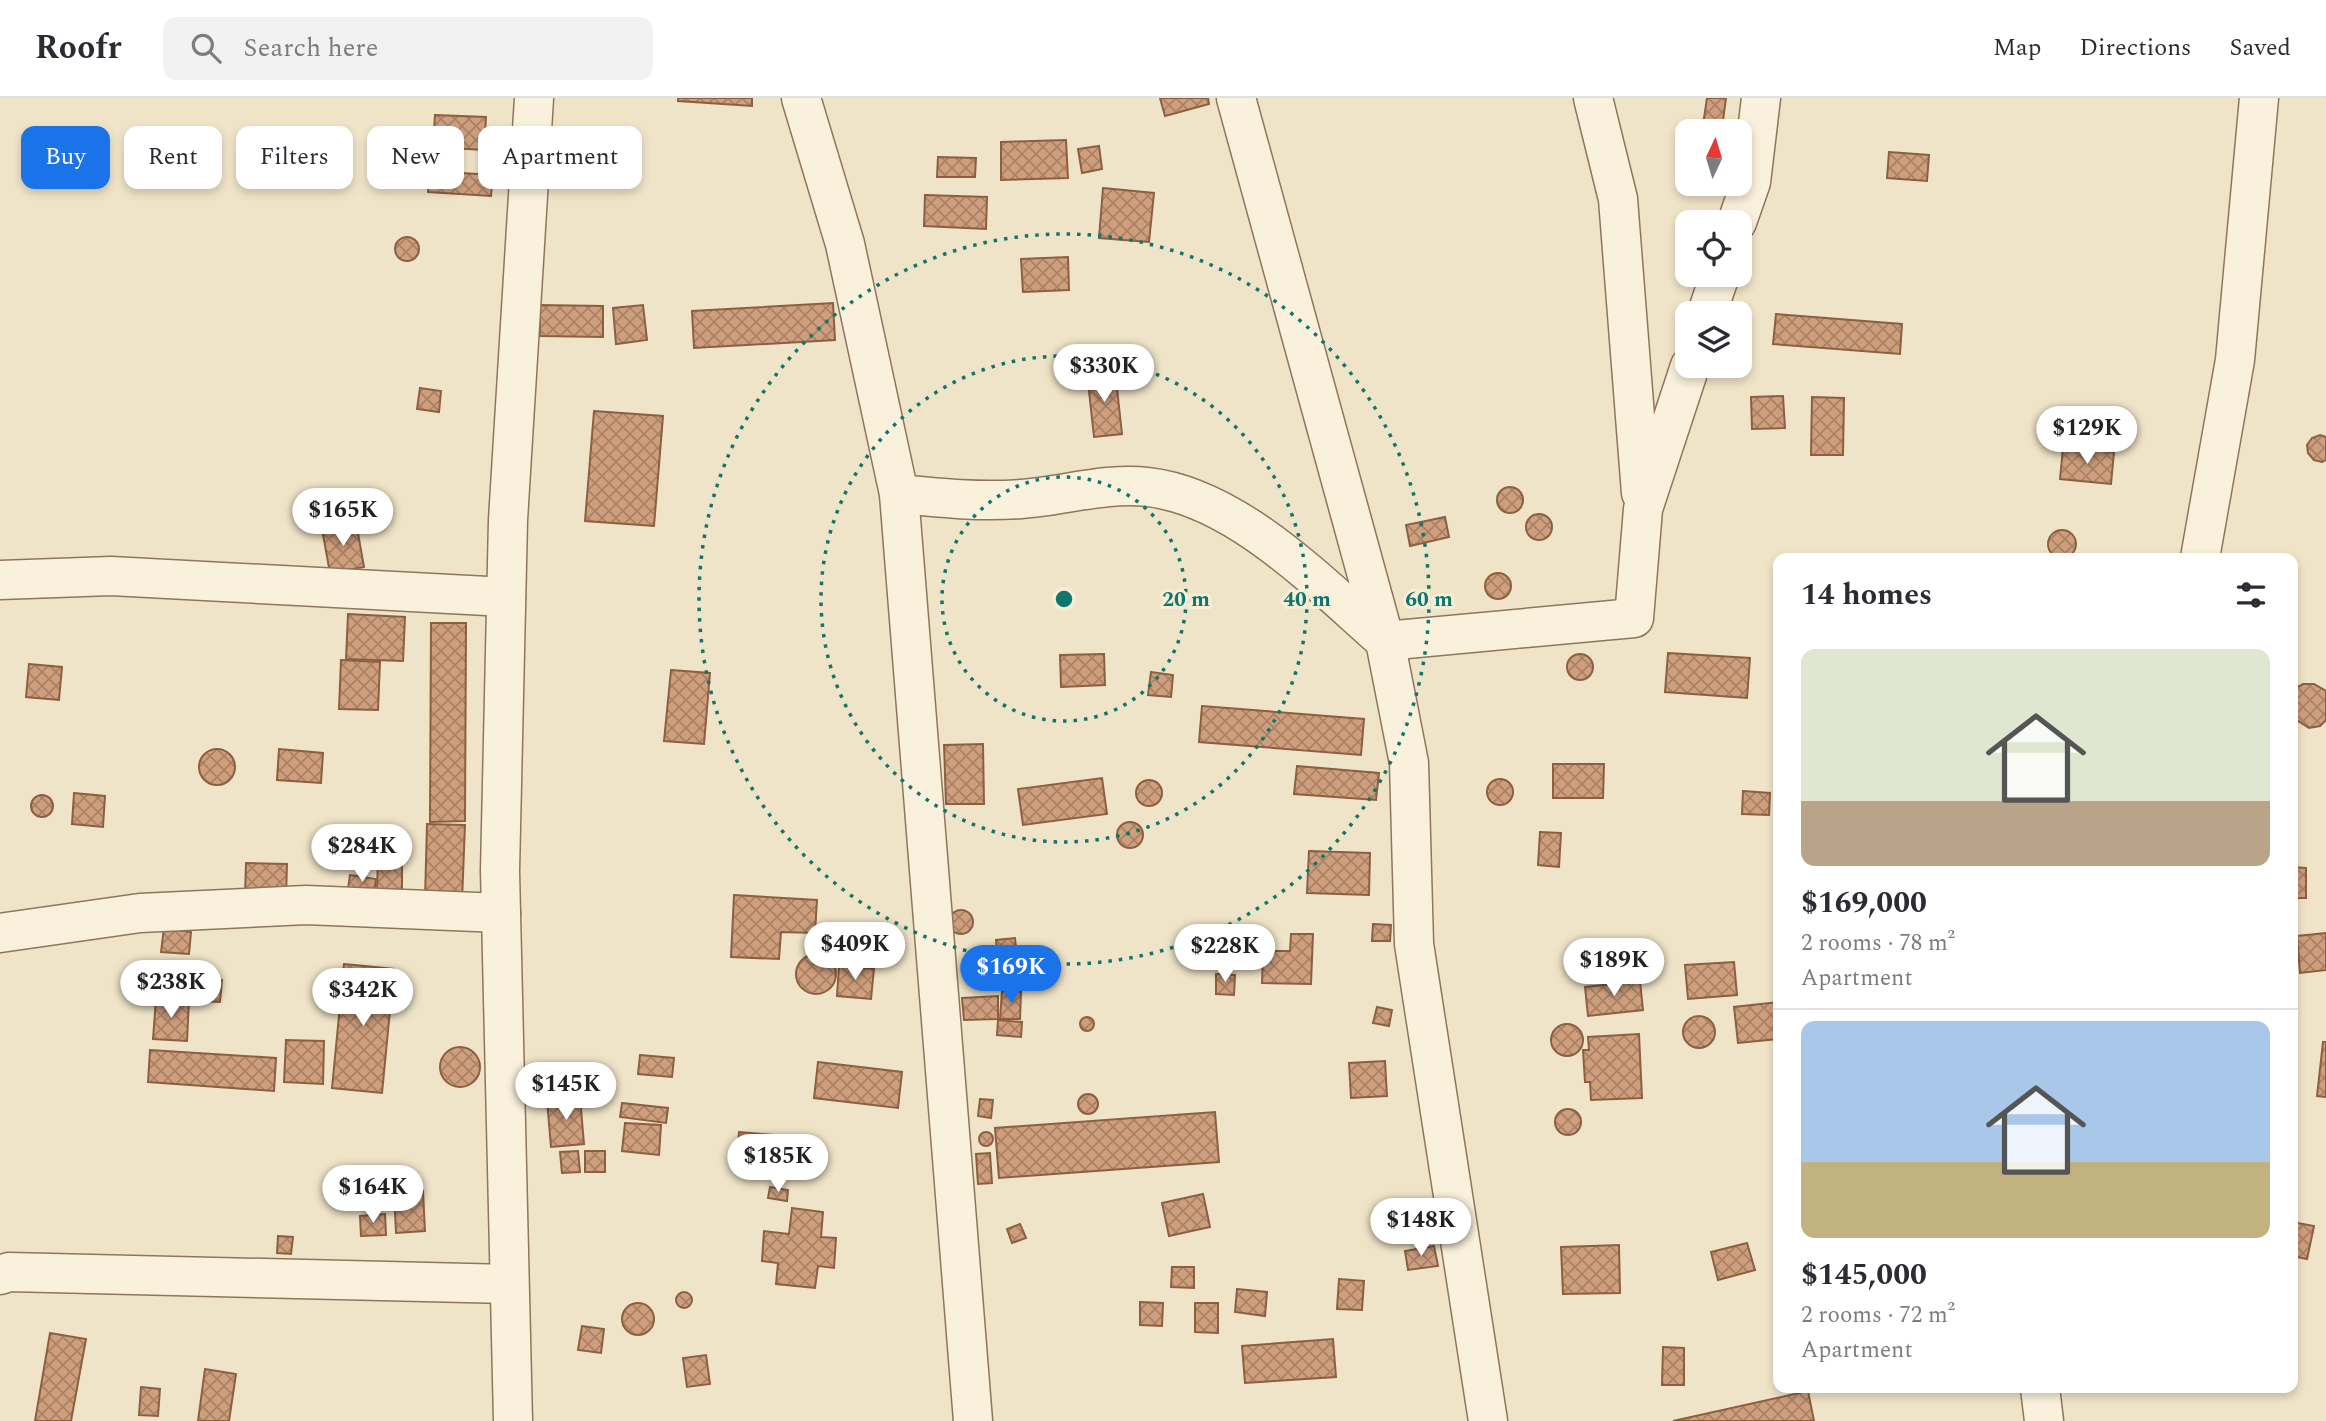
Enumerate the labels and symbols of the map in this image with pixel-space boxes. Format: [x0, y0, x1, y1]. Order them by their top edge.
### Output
north arrow [1675, 119, 1752, 196]
pin: $330K [1055, 344, 1153, 404]
pin: $129K [2038, 406, 2136, 466]
pin: $165K [294, 489, 392, 548]
text: 20 m [1162, 584, 1210, 616]
text: 40 m [1283, 584, 1331, 616]
text: 60 m [1405, 584, 1453, 616]
centre of rings [1052, 587, 1076, 611]
pin: $284K [313, 824, 411, 884]
pin: $409K [806, 922, 904, 982]
pin: $228K [1176, 924, 1274, 984]
pin: $189K [1565, 939, 1663, 998]
pin: $169K [962, 946, 1060, 1005]
pin: $238K [122, 960, 220, 1020]
pin: $342K [314, 968, 412, 1028]
pin: $145K [517, 1062, 615, 1122]
pin: $185K [729, 1134, 827, 1194]
pin: $164K [324, 1166, 422, 1225]
pin: $148K [1372, 1198, 1470, 1258]

